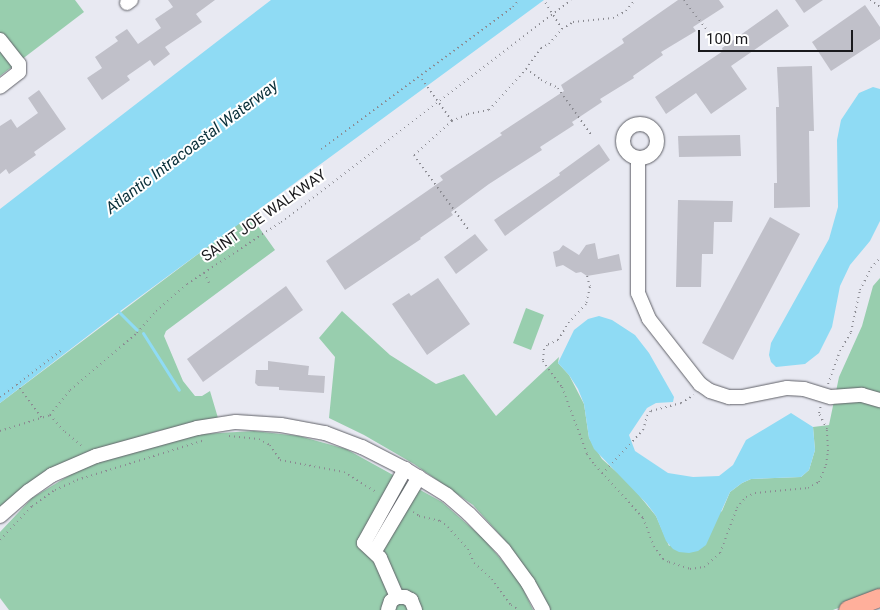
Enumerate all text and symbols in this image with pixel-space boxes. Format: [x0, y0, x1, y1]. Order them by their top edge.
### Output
scale bar [700, 20, 855, 52]
text: 100 m [706, 30, 748, 48]
water label: Atlantic Intracoastal Waterway [102, 76, 282, 218]
street label: SAINT JOE WALKWAY [198, 166, 330, 266]

